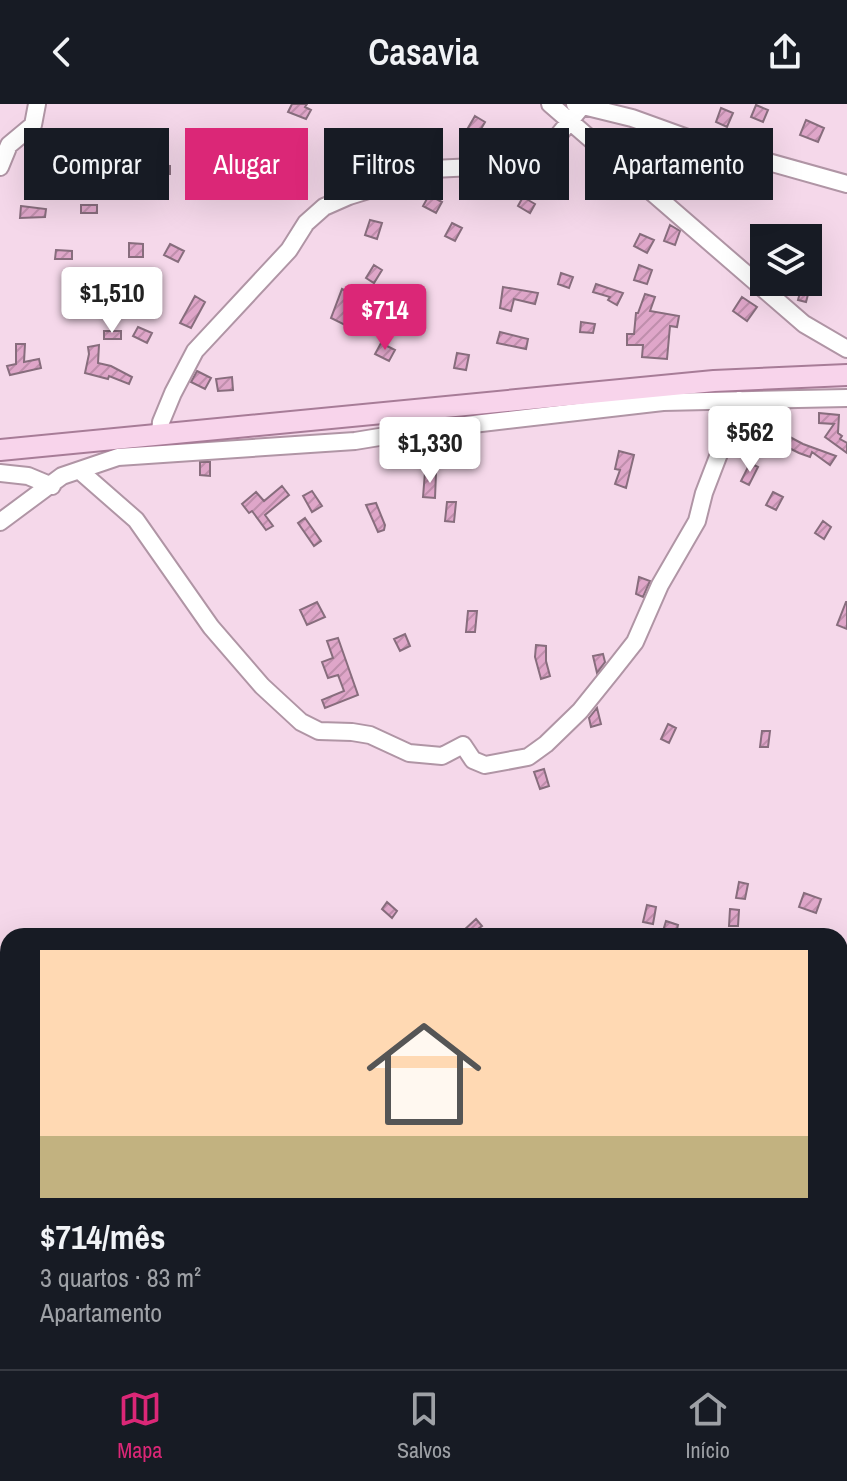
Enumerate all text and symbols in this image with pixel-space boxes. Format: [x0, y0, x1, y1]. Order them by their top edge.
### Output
text: Casavia [368, 28, 479, 76]
icon: back [40, 30, 84, 74]
icon: share [763, 30, 807, 74]
chip: Comprar [24, 128, 169, 200]
chip: Alugar [185, 128, 308, 200]
chip: Filtros [324, 128, 443, 200]
chip: Novo [459, 128, 569, 200]
chip: Apartamento [585, 128, 773, 200]
map controls [750, 224, 822, 296]
button: layers [750, 224, 822, 296]
pin: $1,510 [47, 267, 177, 335]
text: $1,510 [79, 275, 145, 310]
pin: $714 [338, 284, 432, 352]
text: $714 [361, 292, 409, 327]
pin: $562 [703, 406, 797, 474]
text: $562 [726, 414, 774, 449]
pin: $1,330 [365, 417, 495, 485]
text: $1,330 [397, 425, 463, 460]
icon: home [352, 1002, 496, 1146]
text: $714/mês [40, 1214, 166, 1260]
text: 3 quartos · 83 m² [40, 1260, 201, 1295]
text: Apartamento [40, 1295, 162, 1330]
tab: Mapa [117, 1387, 162, 1465]
tab: Salvos [397, 1387, 451, 1465]
tab: Início [686, 1387, 730, 1465]

